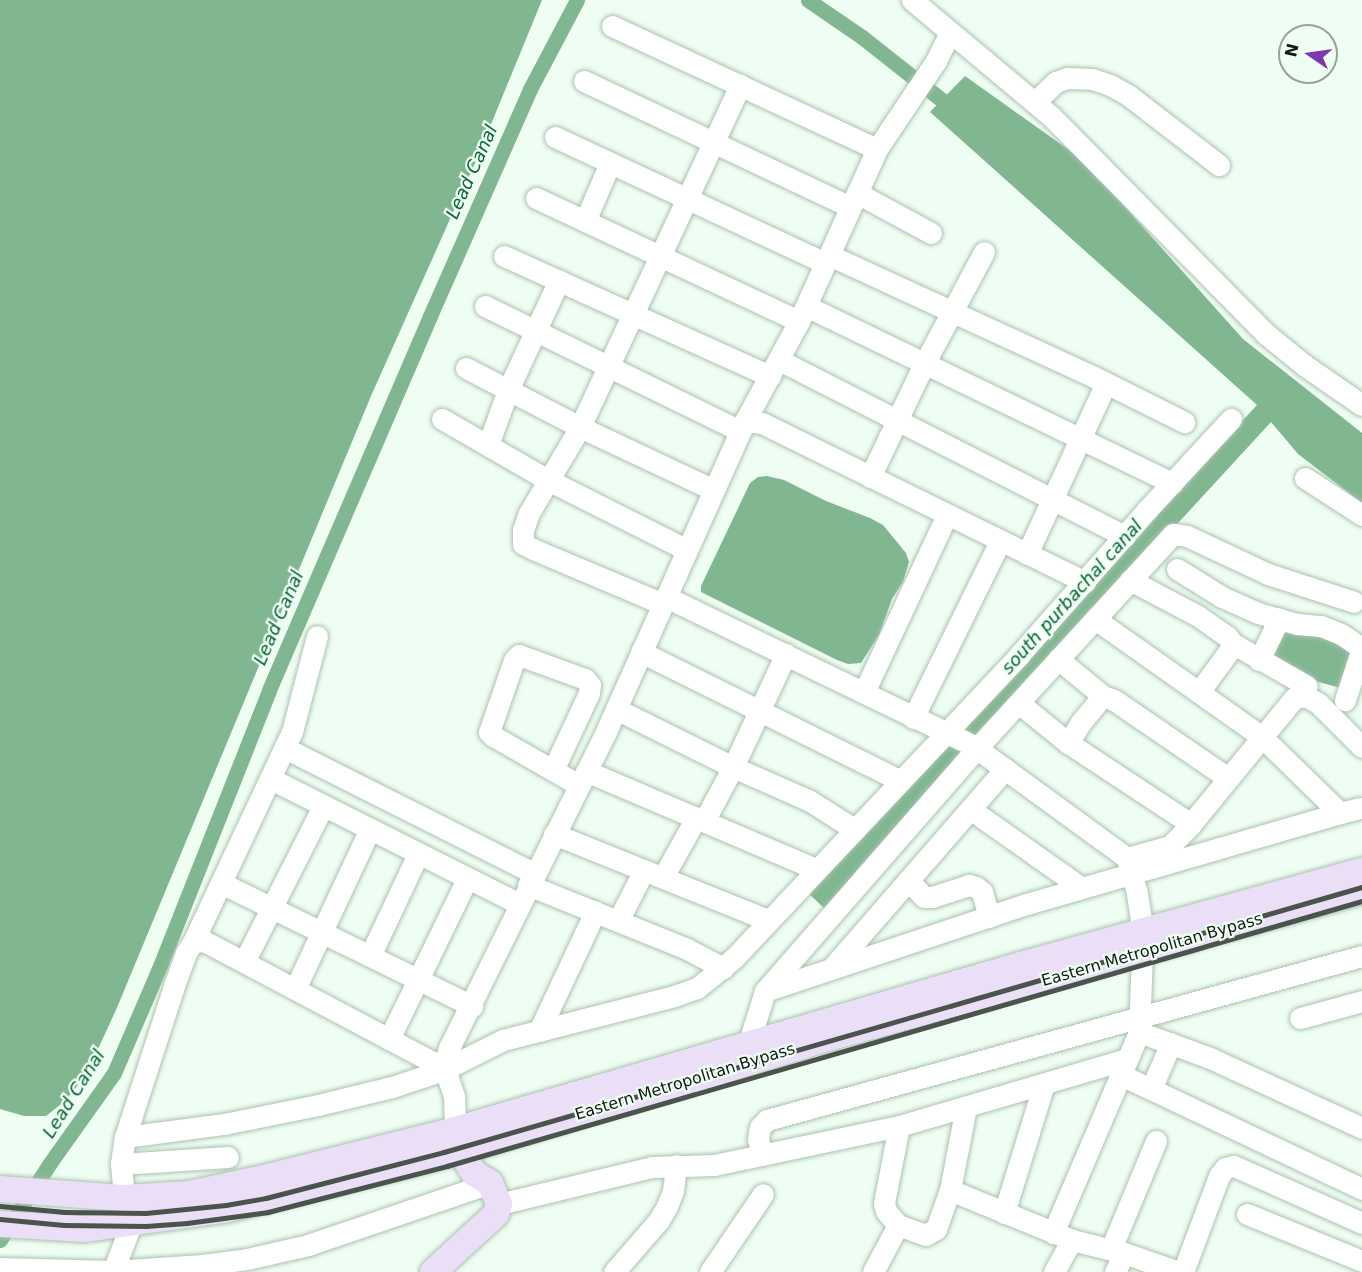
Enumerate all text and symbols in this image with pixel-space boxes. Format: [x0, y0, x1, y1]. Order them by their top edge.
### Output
north arrow [1278, 24, 1338, 84]
text: N [1281, 42, 1303, 59]
water label: Lead Canal [442, 122, 502, 222]
water label: south purbachal canal [997, 515, 1147, 679]
water label: Lead Canal [249, 568, 309, 668]
street label: Eastern Metropolitan Bypass [1039, 909, 1265, 991]
street label: Eastern Metropolitan Bypass [573, 1039, 797, 1125]
water label: Lead Canal [38, 1046, 110, 1142]

